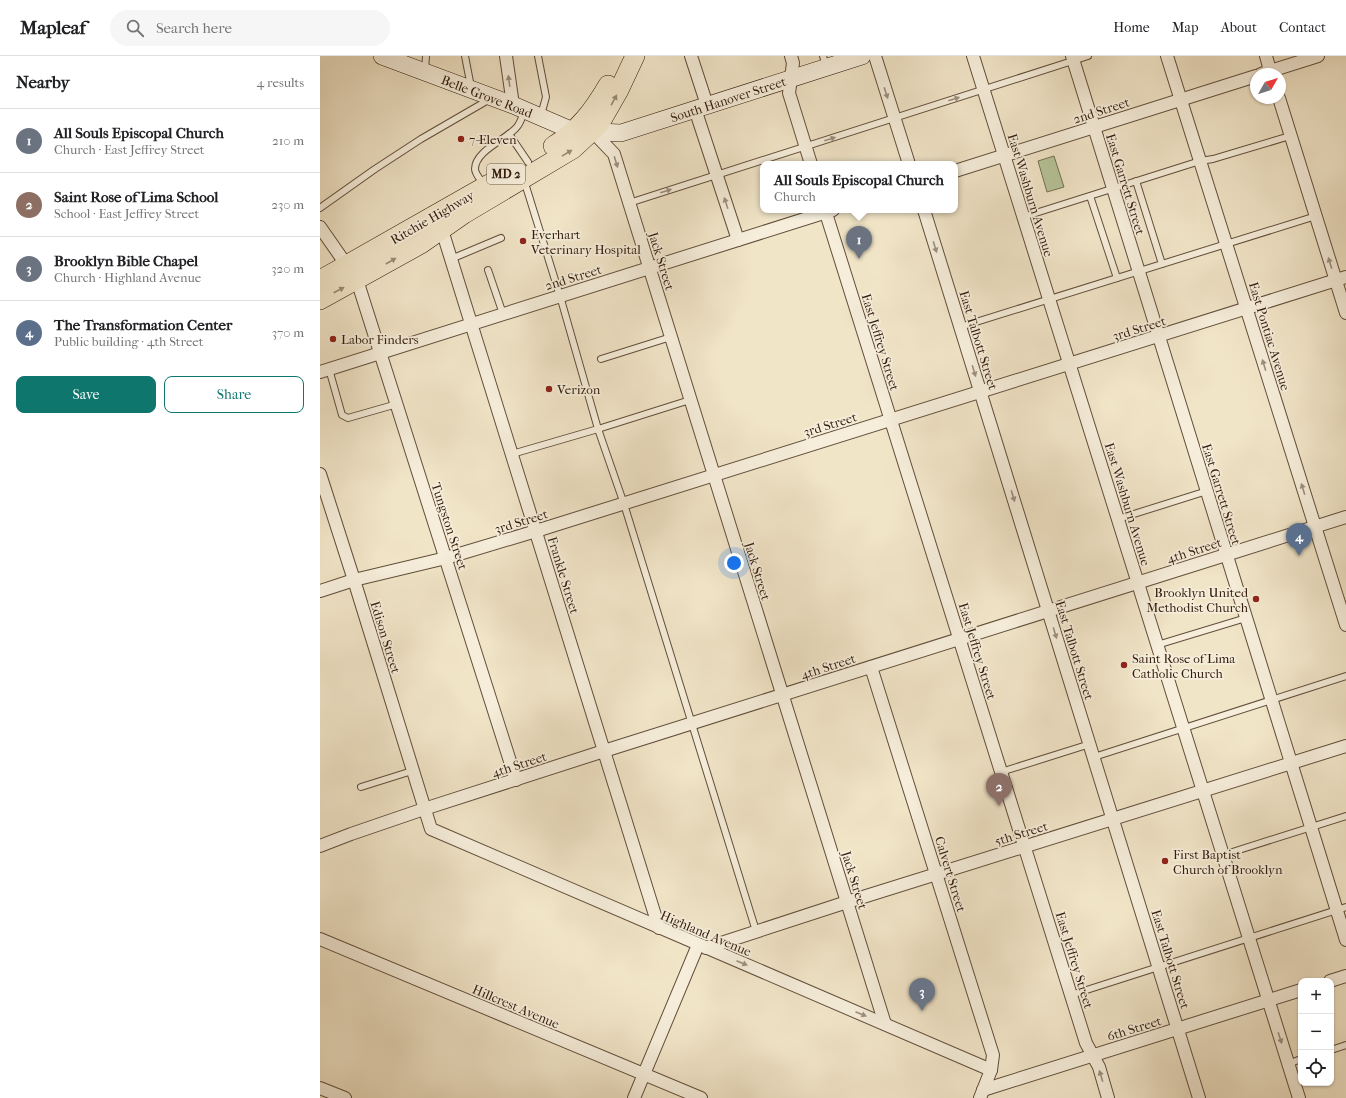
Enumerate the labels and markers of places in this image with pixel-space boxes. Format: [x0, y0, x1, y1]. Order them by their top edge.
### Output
place label: 7-Eleven [469, 132, 517, 147]
marker: 7-Eleven [456, 134, 466, 144]
pin: 1 [846, 226, 872, 259]
place label: Everhart Veterinary Hospital [530, 227, 641, 257]
marker: Everhart Veterinary Hospital [518, 236, 528, 246]
place label: Labor Finders [341, 332, 419, 347]
marker: Labor Finders [328, 334, 338, 344]
place label: Verizon [556, 382, 601, 397]
marker: Verizon [544, 384, 554, 394]
pin: 4 [1286, 523, 1312, 556]
place label: Brooklyn United Methodist Church [1147, 585, 1249, 615]
marker: Brooklyn United Methodist Church [1251, 594, 1261, 604]
place label: Saint Rose of Lima Catholic Church [1132, 651, 1236, 681]
marker: Saint Rose of Lima Catholic Church [1119, 660, 1129, 670]
pin: 2 [986, 773, 1012, 806]
place label: First Baptist Church of Brooklyn [1173, 847, 1283, 877]
marker: First Baptist Church of Brooklyn [1160, 856, 1170, 866]
pin: 3 [909, 978, 935, 1011]

